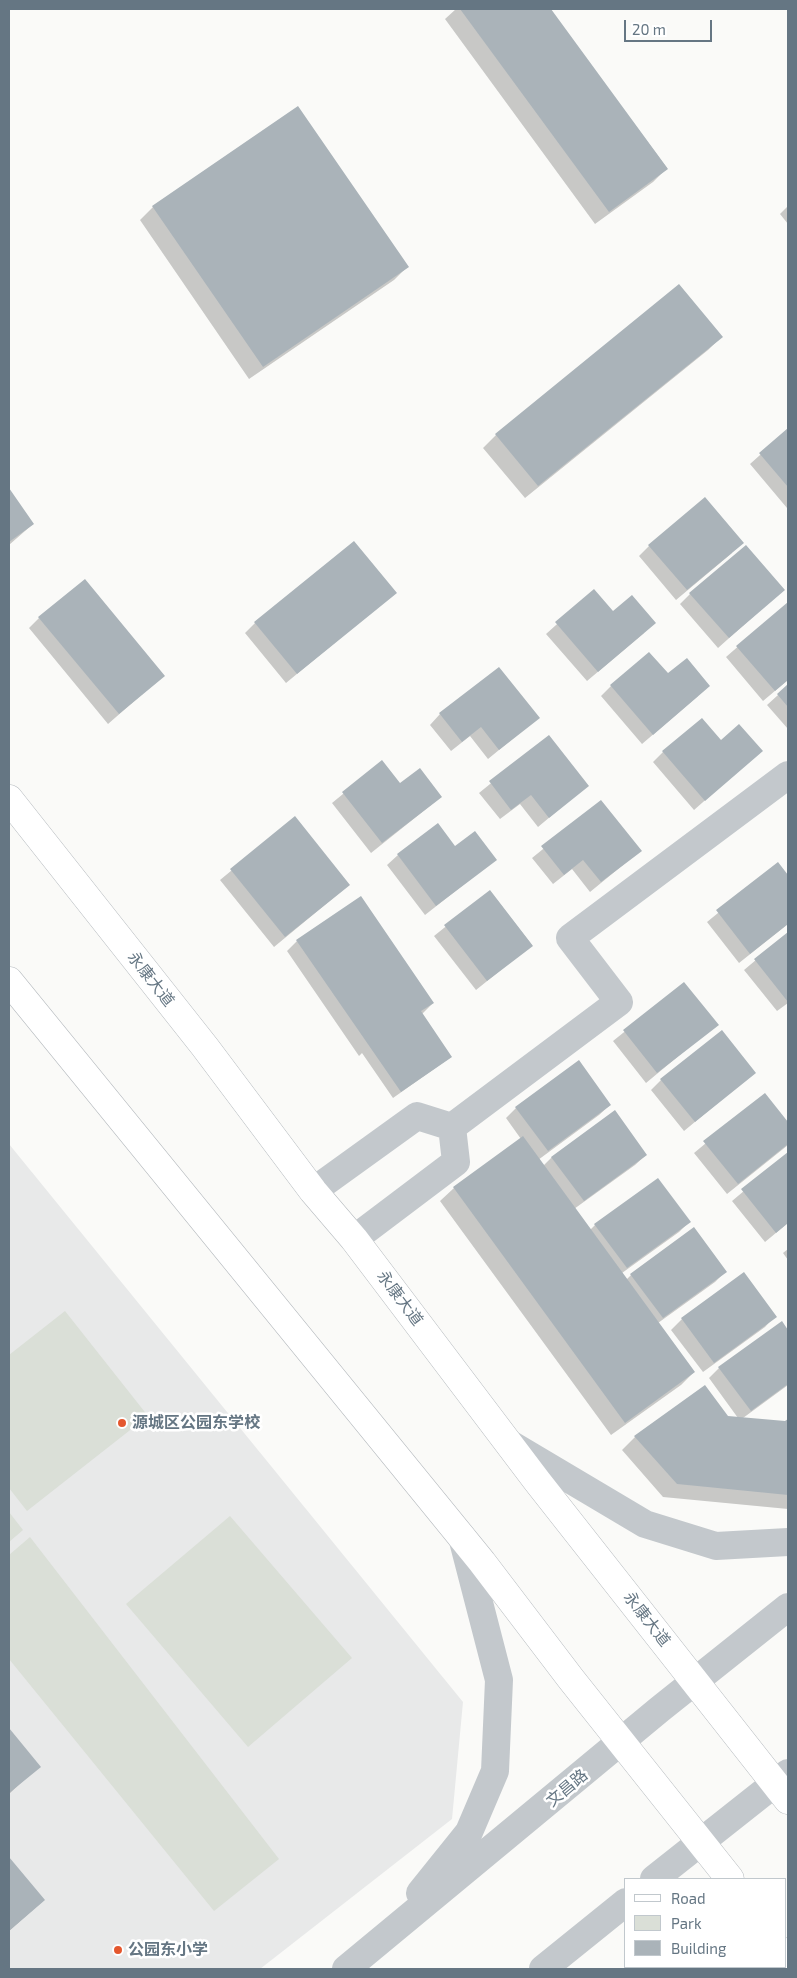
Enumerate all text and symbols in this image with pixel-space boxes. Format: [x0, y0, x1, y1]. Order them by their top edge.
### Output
scale bar [627, 10, 714, 42]
text: 20 m [632, 20, 666, 38]
street label: 永康大道 [124, 948, 178, 1010]
street label: 永康大道 [373, 1267, 427, 1329]
place label: 源城区公园东学校 [132, 1413, 260, 1433]
marker: 源城区公园东学校 [116, 1417, 128, 1429]
street label: 永康大道 [620, 1588, 674, 1650]
street label: 文昌路 [542, 1765, 592, 1811]
legend [624, 1878, 787, 1968]
text: Road [671, 1889, 706, 1907]
text: Park [671, 1914, 702, 1932]
text: Building [671, 1939, 726, 1957]
place label: 公园东小学 [128, 1940, 208, 1960]
marker: 公园东小学 [112, 1944, 124, 1956]

